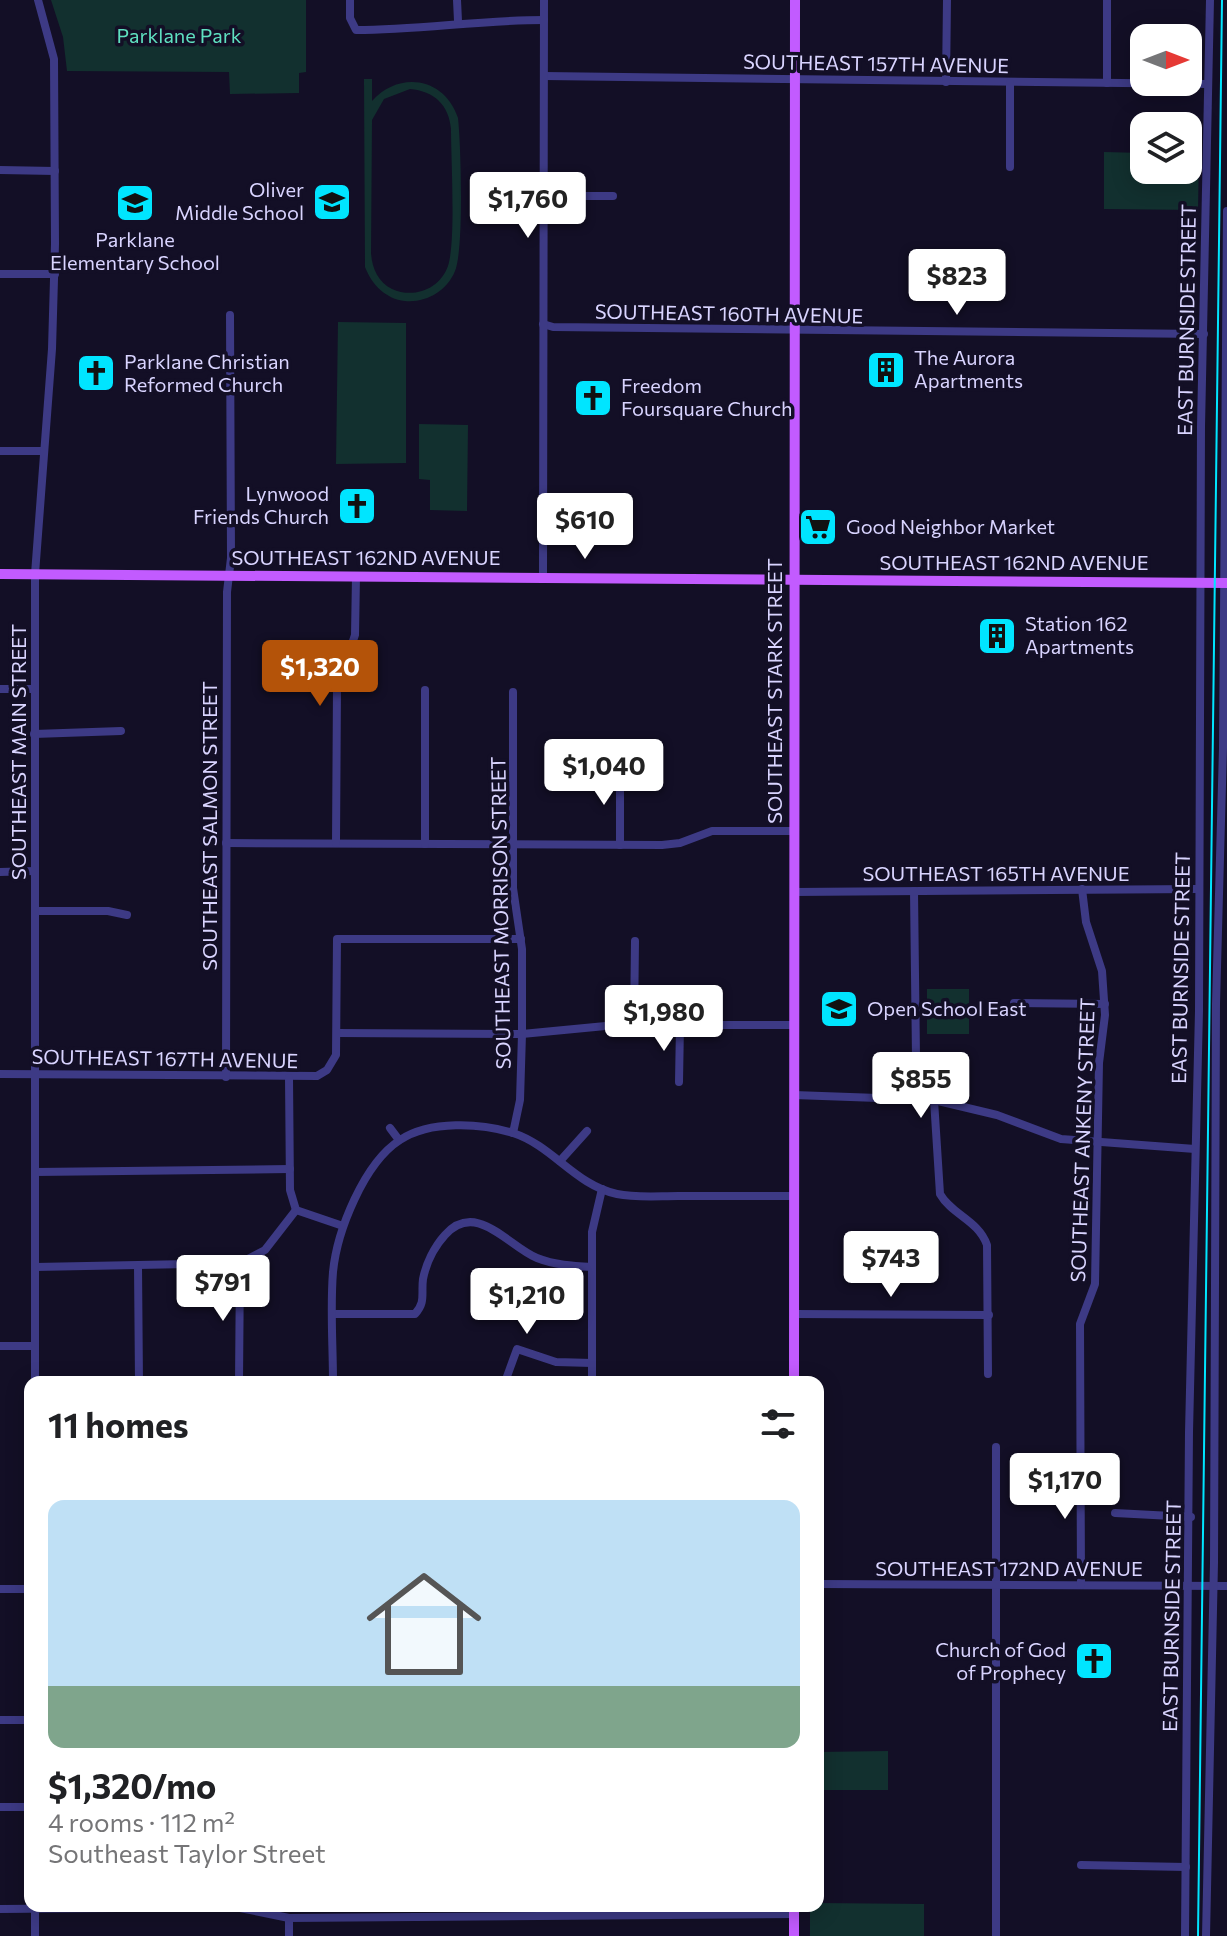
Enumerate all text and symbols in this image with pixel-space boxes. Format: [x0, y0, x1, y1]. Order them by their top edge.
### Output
park label: Parklane Park [116, 23, 242, 47]
north arrow [1130, 24, 1202, 96]
map controls [1130, 24, 1202, 184]
street label: SOUTHEAST 157TH AVENUE [743, 49, 1009, 77]
button: layers [1130, 112, 1202, 184]
pin: $1,760 [463, 172, 593, 240]
place label: Oliver Middle School [175, 177, 304, 224]
school or university icon: Oliver Middle School [311, 181, 353, 223]
school or university icon: Parklane Elementary School [114, 182, 156, 224]
text: $1,760 [488, 182, 568, 213]
street label: EAST BURNSIDE STREET [1172, 204, 1200, 436]
place label: Parklane Elementary School [50, 227, 220, 274]
pin: $823 [910, 249, 1004, 317]
text: $823 [927, 259, 987, 290]
street label: SOUTHEAST 160TH AVENUE [595, 299, 863, 327]
place label: The Aurora Apartments [914, 345, 1023, 392]
place label: Parklane Christian Reformed Church [124, 349, 290, 396]
building icon: The Aurora Apartments [865, 349, 907, 391]
church icon: Parklane Christian Reformed Church [75, 352, 117, 394]
place label: Freedom Foursquare Church [621, 373, 793, 420]
church icon: Freedom Foursquare Church [572, 377, 614, 419]
place label: Lynwood Friends Church [193, 481, 329, 528]
church icon: Lynwood Friends Church [336, 485, 378, 527]
pin: $610 [538, 493, 632, 561]
text: $610 [555, 503, 615, 534]
supermarket icon: Good Neighbor Market [797, 506, 839, 548]
place label: Good Neighbor Market [846, 514, 1055, 538]
street label: SOUTHEAST 162ND AVENUE [231, 545, 501, 569]
street label: SOUTHEAST 162ND AVENUE [879, 550, 1149, 574]
street label: SOUTHEAST STARK STREET [762, 558, 786, 824]
place label: Station 162 Apartments [1025, 611, 1134, 658]
building icon: Station 162 Apartments [976, 615, 1018, 657]
street label: SOUTHEAST MAIN STREET [6, 624, 30, 880]
pin: $1,320 [255, 640, 385, 708]
text: $1,320 [280, 650, 360, 681]
street label: SOUTHEAST SALMON STREET [197, 681, 221, 971]
pin: $1,040 [539, 739, 669, 807]
text: $1,040 [562, 749, 646, 780]
street label: SOUTHEAST MORRISON STREET [485, 756, 515, 1070]
street label: EAST BURNSIDE STREET [1166, 852, 1194, 1084]
street label: SOUTHEAST 165TH AVENUE [862, 861, 1130, 885]
pin: $1,980 [599, 985, 729, 1053]
school or university icon: Open School East [818, 988, 860, 1030]
text: $1,980 [623, 995, 705, 1026]
place label: Open School East [867, 996, 1026, 1020]
street label: SOUTHEAST ANKENY STREET [1065, 997, 1099, 1283]
street label: SOUTHEAST 167TH AVENUE [32, 1044, 299, 1072]
pin: $855 [874, 1052, 968, 1120]
text: $855 [890, 1062, 952, 1093]
pin: $743 [844, 1231, 938, 1299]
text: $743 [862, 1241, 920, 1272]
pin: $791 [176, 1255, 270, 1323]
text: $791 [195, 1265, 251, 1296]
pin: $1,210 [462, 1268, 592, 1336]
text: $1,210 [488, 1278, 566, 1309]
icon: filters [756, 1402, 800, 1446]
text: 11 homes [48, 1403, 189, 1445]
pin: $1,170 [1000, 1453, 1130, 1521]
text: $1,170 [1028, 1463, 1102, 1494]
street label: EAST BURNSIDE STREET [1157, 1500, 1185, 1732]
icon: home [352, 1552, 496, 1696]
street label: SOUTHEAST 172ND AVENUE [875, 1556, 1143, 1580]
place label: Church of God of Prophecy [935, 1637, 1066, 1684]
church icon: Church of God of Prophecy [1073, 1640, 1115, 1682]
text: $1,320/mo [48, 1764, 216, 1806]
text: 4 rooms · 112 m² [48, 1806, 235, 1837]
text: Southeast Taylor Street [48, 1837, 326, 1868]

